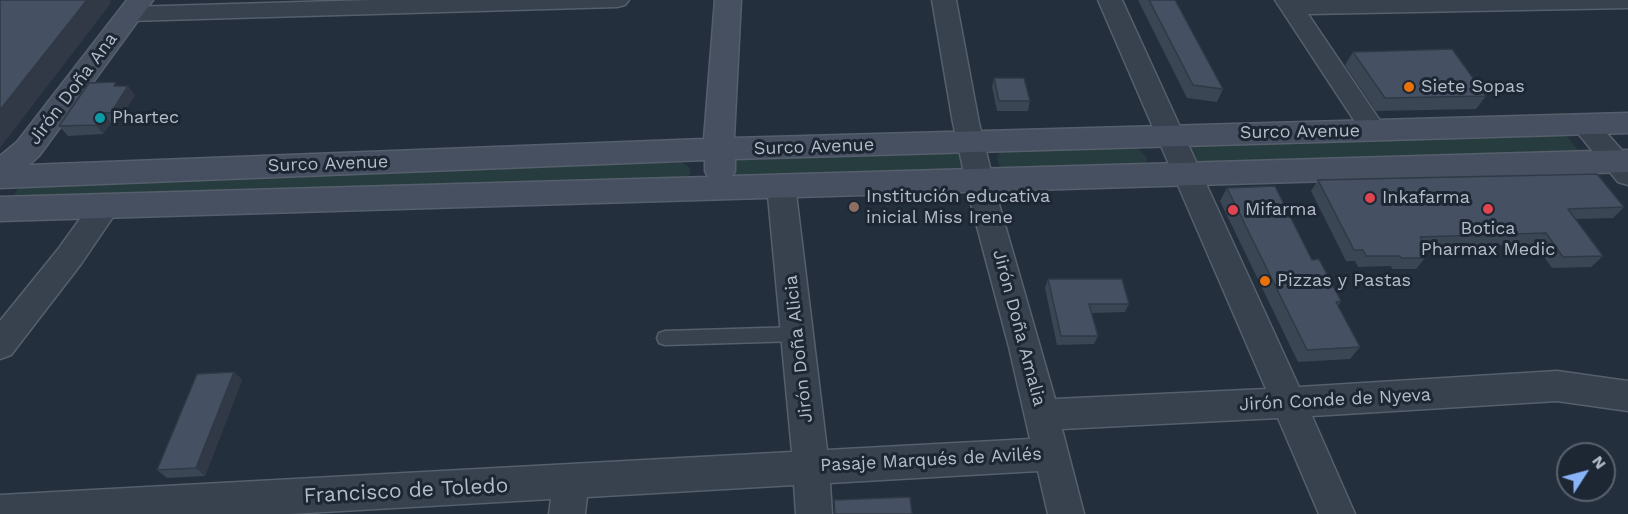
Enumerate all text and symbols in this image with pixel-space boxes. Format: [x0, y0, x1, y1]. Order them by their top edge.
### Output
street label: Jirón Doña Ana [24, 29, 122, 149]
place label: Siete Sopas [1421, 76, 1525, 98]
marker: Siete Sopas [1402, 80, 1416, 94]
place label: Phartec [112, 107, 179, 129]
marker: Phartec [93, 111, 107, 125]
street label: Surco Avenue [1240, 120, 1360, 144]
street label: Surco Avenue [754, 134, 874, 160]
street label: Surco Avenue [268, 151, 388, 177]
place label: Institución educativa inicial Miss Irene [866, 186, 1050, 228]
place label: Inkafarma [1382, 187, 1470, 209]
marker: Inkafarma [1363, 191, 1377, 205]
place label: Mifarma [1245, 199, 1317, 221]
marker: Institución educativa inicial Miss Irene [847, 200, 861, 214]
marker: Botica Pharmax Medic [1481, 202, 1495, 216]
marker: Mifarma [1226, 203, 1240, 217]
place label: Botica Pharmax Medic [1421, 218, 1555, 260]
street label: Jirón Doña Amalia [988, 247, 1050, 409]
place label: Pizzas y Pastas [1277, 270, 1411, 292]
street label: Jirón Doña Alicia [780, 274, 818, 424]
marker: Pizzas y Pastas [1258, 274, 1272, 288]
street label: Jirón Conde de Nyeva [1239, 384, 1431, 416]
north arrow [1556, 442, 1616, 502]
street label: Pasaje Marqués de Avilés [820, 443, 1042, 477]
text: N [1588, 452, 1611, 473]
street label: Francisco de Toledo [303, 473, 509, 509]

